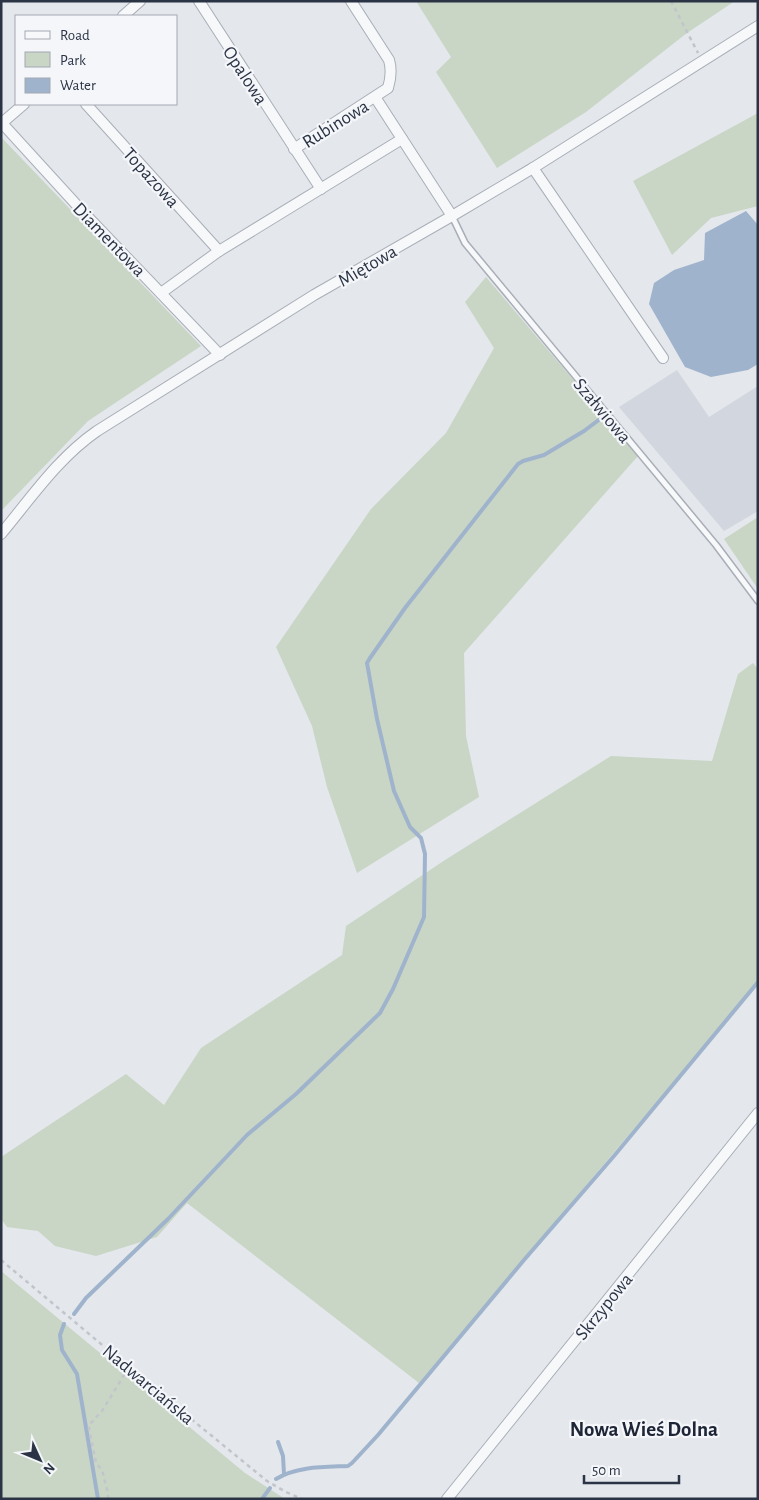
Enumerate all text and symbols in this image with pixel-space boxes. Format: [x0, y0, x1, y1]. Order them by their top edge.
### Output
legend [15, 15, 178, 105]
text: Road [60, 28, 90, 43]
street label: Opalowa [219, 43, 271, 109]
text: Park [60, 53, 86, 68]
text: Water [60, 78, 96, 93]
street label: Rubinowa [299, 96, 373, 152]
street label: Topazowa [119, 144, 183, 212]
street label: Diamentowa [69, 199, 149, 281]
street label: Miętowa [335, 242, 401, 291]
street label: Szałwiowa [569, 375, 634, 447]
street label: Skrzypowa [572, 1270, 637, 1344]
street label: Nadwarciańska [99, 1342, 198, 1429]
district label: Nowa Wieś Dolna [570, 1419, 718, 1440]
north arrow [15, 1435, 65, 1485]
scale bar [584, 1452, 679, 1484]
text: N [40, 1460, 57, 1477]
text: 50 m [592, 1463, 621, 1478]

